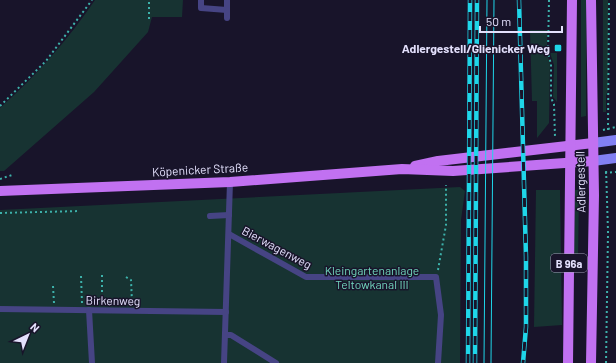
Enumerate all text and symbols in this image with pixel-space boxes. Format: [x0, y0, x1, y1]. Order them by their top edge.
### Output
scale bar [480, 8, 562, 34]
text: 50 m [486, 14, 511, 28]
place label: Adlergestell/Glienicker Weg [402, 41, 550, 55]
marker: Adlergestell/Glienicker Weg [553, 43, 563, 53]
street label: Adlergestell [572, 151, 588, 213]
street label: Köpenicker Straße [152, 159, 248, 179]
street label: Bierwagenweg [240, 223, 314, 271]
road number: B 96a [551, 254, 587, 272]
park label: Kleingartenanlage Teltowkanal III [325, 263, 419, 291]
street label: Birkenweg [85, 293, 141, 307]
north arrow [8, 315, 48, 355]
text: N [28, 320, 42, 335]

